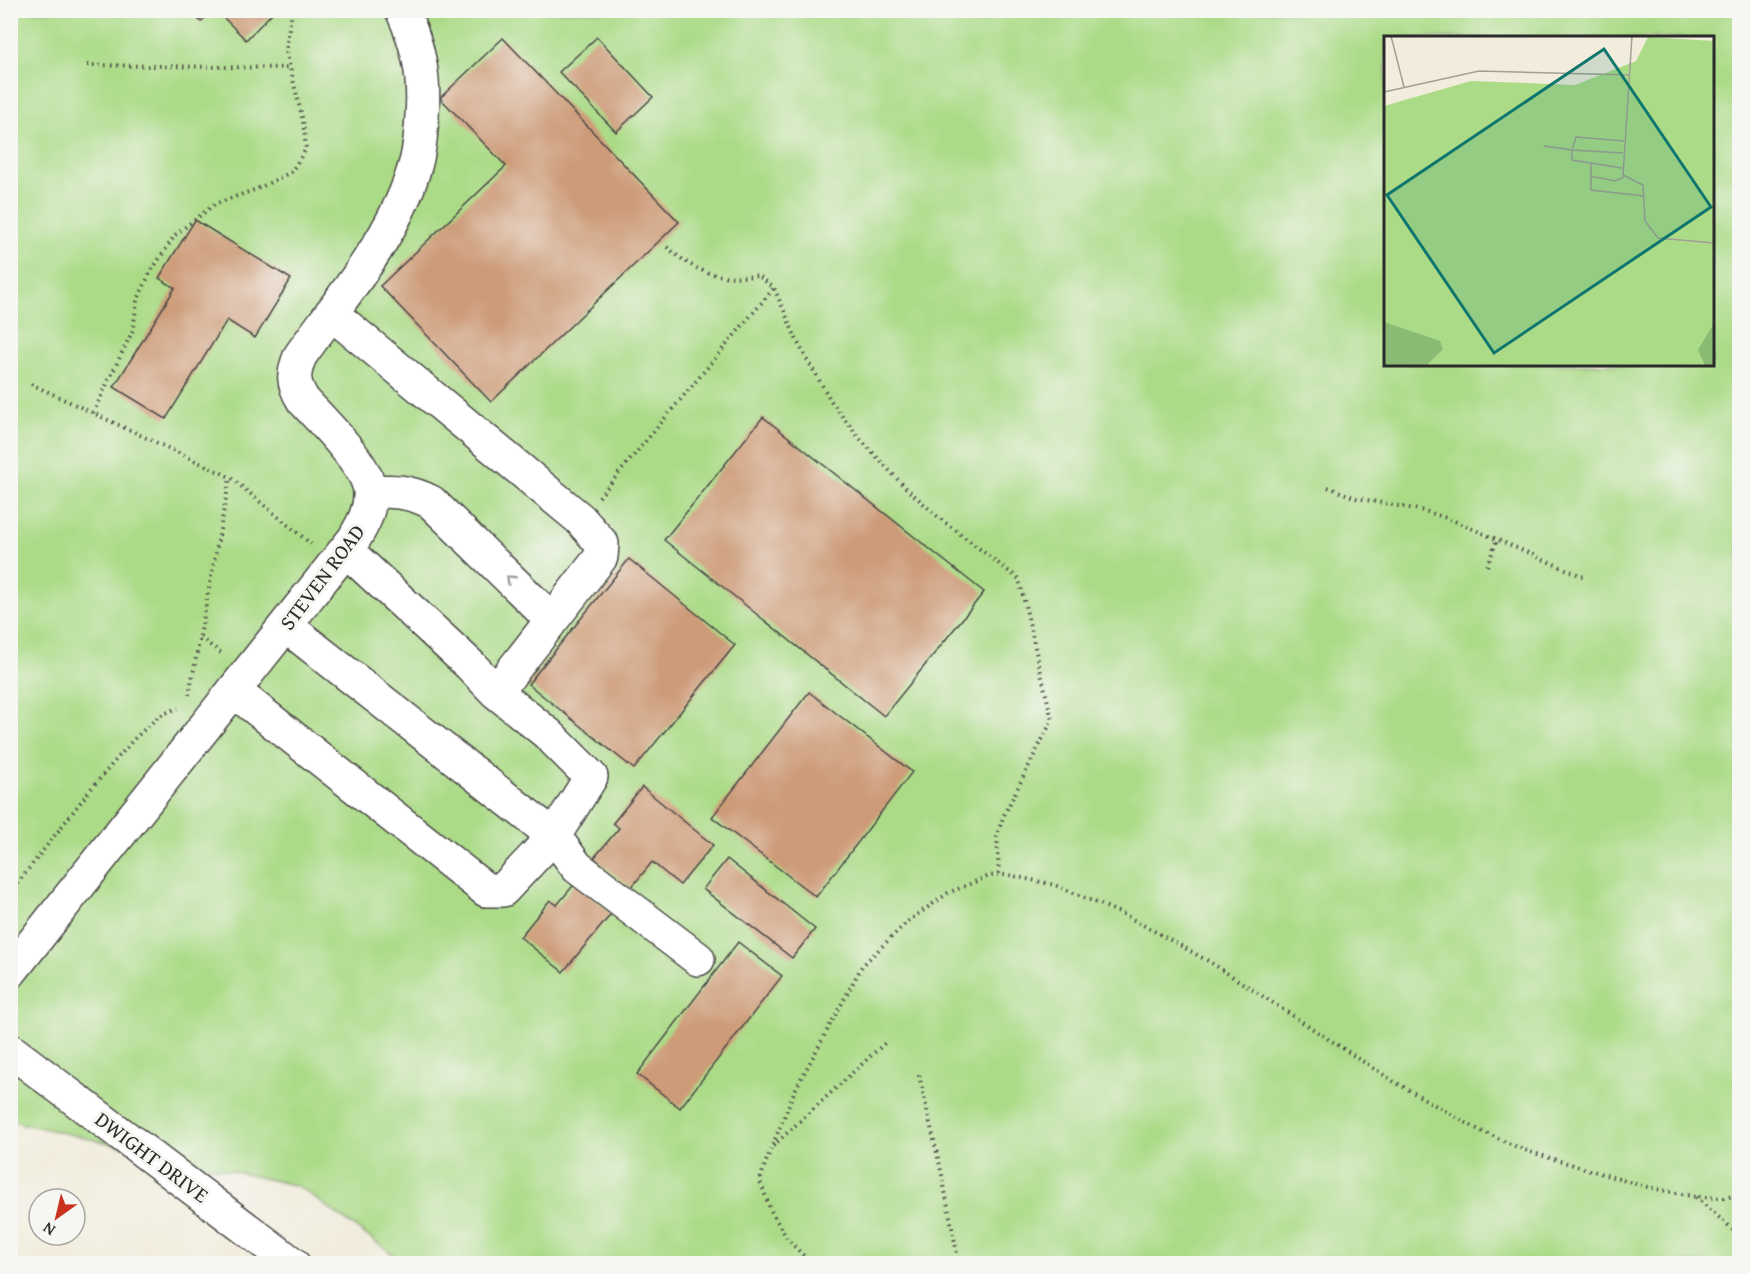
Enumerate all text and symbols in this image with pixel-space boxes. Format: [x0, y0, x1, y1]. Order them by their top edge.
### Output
inset map [1384, 36, 1714, 366]
street label: STEVEN ROAD [272, 518, 372, 636]
one-way arrow [506, 575, 517, 586]
street label: DWIGHT DRIVE [89, 1104, 216, 1210]
north arrow [27, 1187, 87, 1247]
text: N [37, 1216, 60, 1242]

